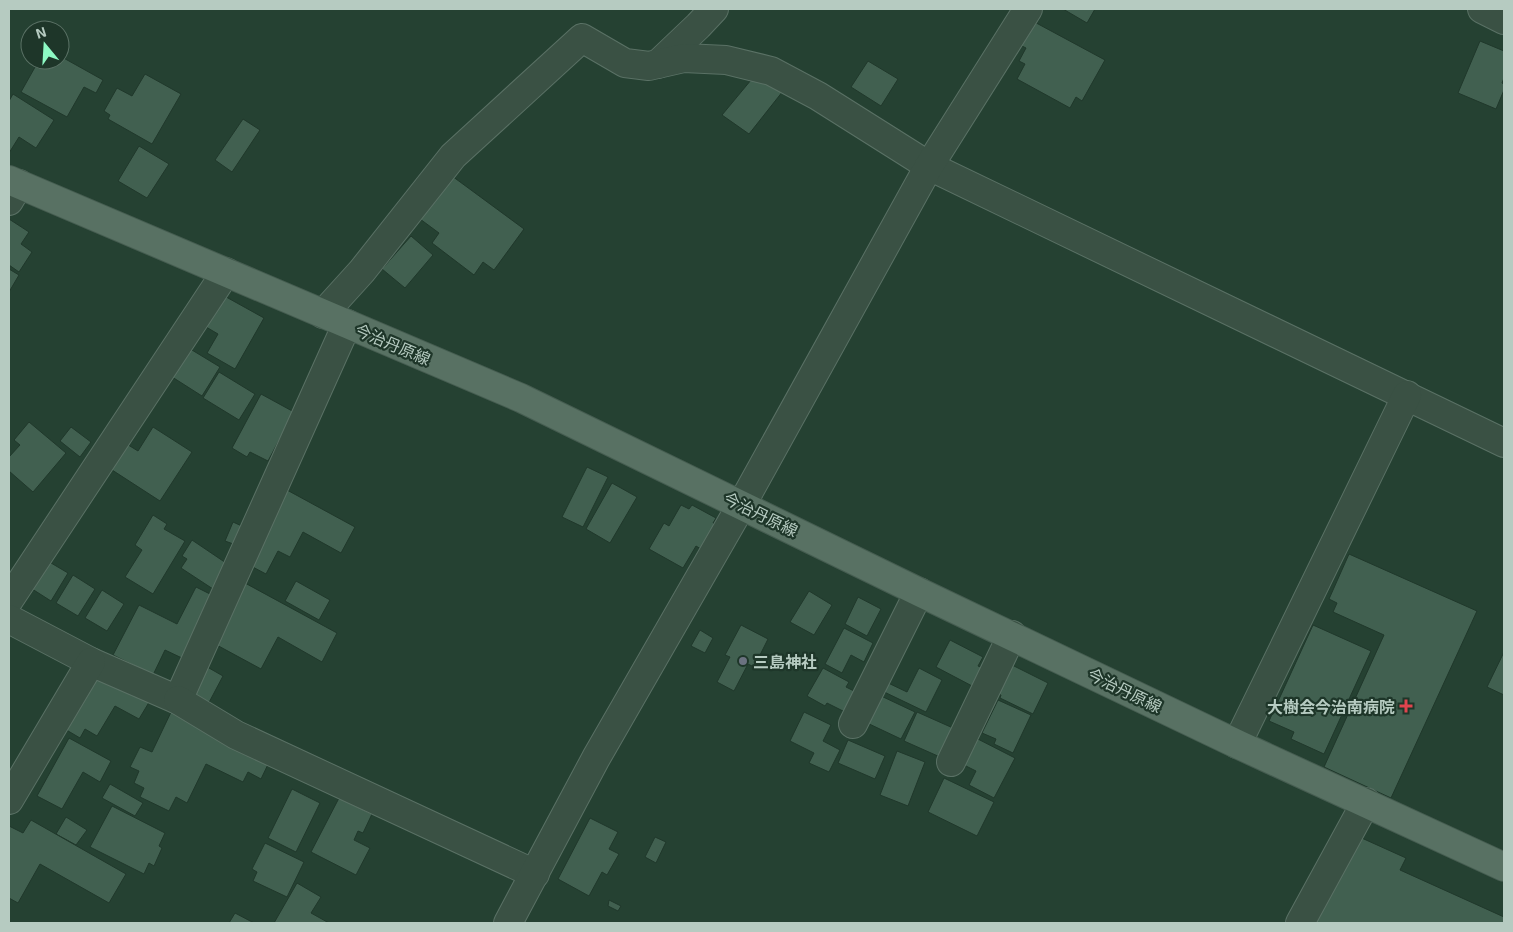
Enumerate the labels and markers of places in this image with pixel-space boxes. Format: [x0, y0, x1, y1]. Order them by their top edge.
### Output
place label: 三島神社 [753, 652, 817, 671]
marker: 三島神社 [737, 655, 749, 667]
place label: 大樹会今治南病院 [1267, 697, 1395, 716]
marker: 大樹会今治南病院 [1399, 699, 1413, 713]

